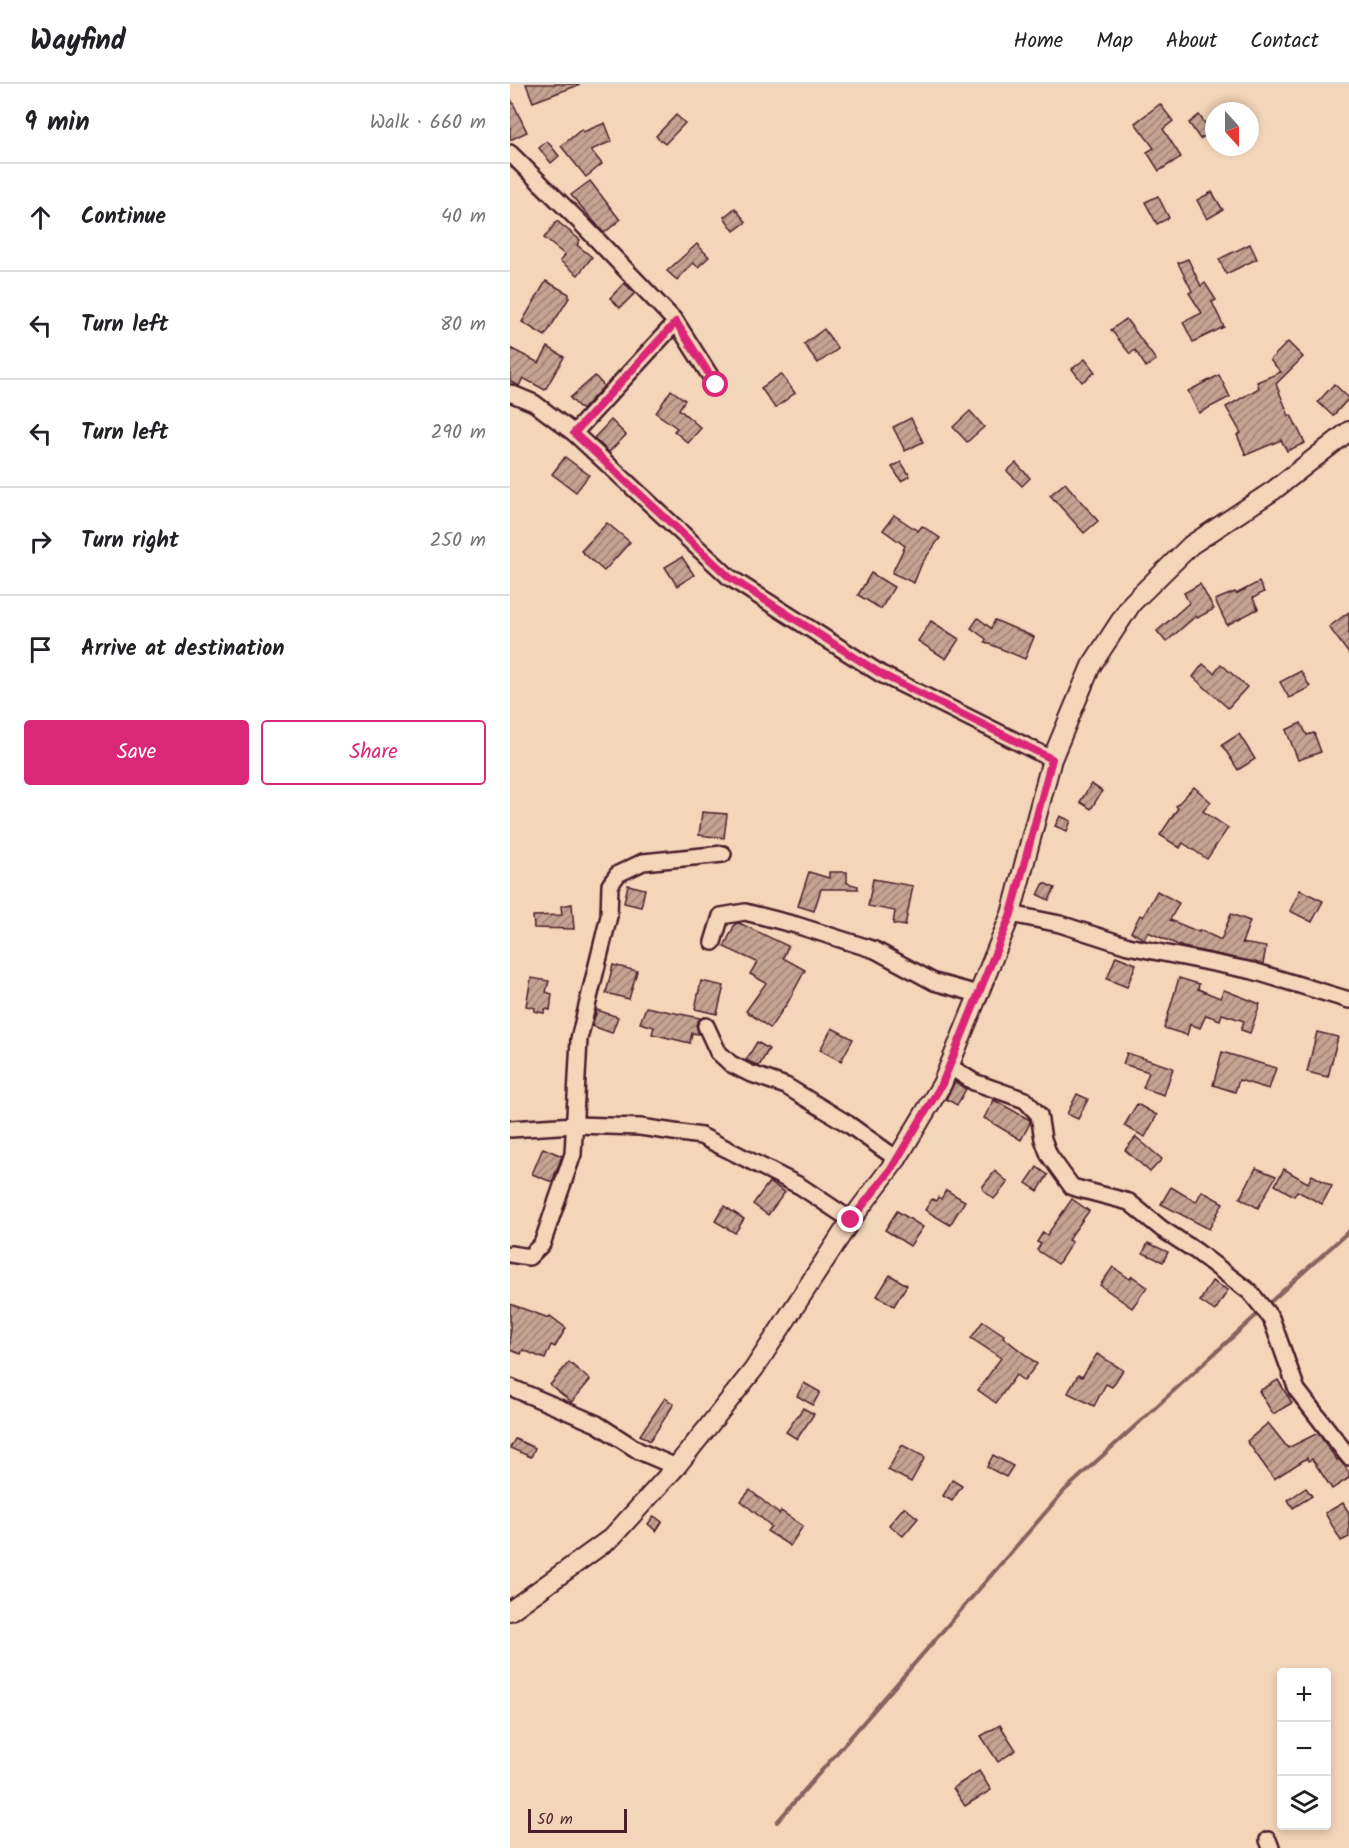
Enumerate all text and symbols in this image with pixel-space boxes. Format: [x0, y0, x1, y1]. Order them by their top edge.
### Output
text: Wayfind [30, 19, 126, 64]
text: Home [1014, 25, 1063, 58]
text: Map [1096, 25, 1133, 58]
text: About [1166, 25, 1217, 58]
text: Contact [1250, 25, 1319, 58]
text: 9 min [24, 102, 90, 144]
north arrow [1205, 102, 1259, 156]
text: Walk · 660 m [370, 107, 486, 139]
text: Continue [81, 200, 166, 235]
icon: ahead [24, 201, 57, 234]
text: 40 m [441, 201, 486, 233]
text: Turn left [81, 308, 168, 343]
icon: left [24, 309, 57, 342]
text: 80 m [440, 309, 486, 341]
route start [702, 371, 728, 397]
text: Turn left [81, 416, 168, 451]
icon: left [24, 417, 57, 450]
text: 290 m [431, 417, 486, 449]
text: Turn right [81, 524, 179, 559]
icon: right [24, 525, 57, 558]
text: 250 m [430, 525, 486, 557]
text: Arrive at destination [81, 632, 284, 667]
icon: arrive [24, 633, 57, 666]
button: Save [24, 720, 249, 785]
button: Share [261, 720, 486, 785]
route end [837, 1206, 863, 1232]
map controls [1277, 1668, 1331, 1830]
button: + [1277, 1668, 1331, 1722]
button: − [1277, 1722, 1331, 1776]
button: layers [1277, 1776, 1331, 1830]
scale bar [528, 1806, 627, 1834]
text: 50 m [537, 1807, 573, 1832]

